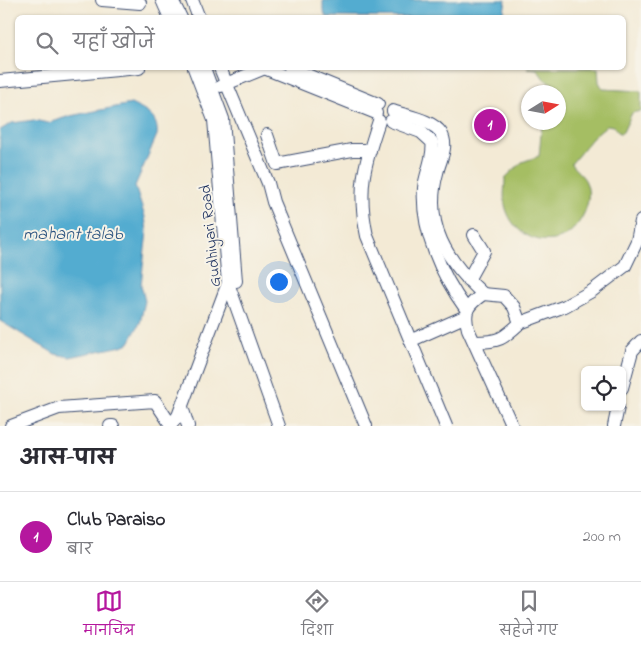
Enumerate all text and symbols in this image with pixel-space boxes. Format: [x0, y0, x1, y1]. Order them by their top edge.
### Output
search box [15, 15, 626, 70]
icon: search [33, 29, 61, 57]
text: यहाँ खोजें [73, 30, 155, 57]
north arrow [521, 85, 566, 130]
pin: 1 [474, 106, 506, 144]
street label: Gudhiyari Road [194, 183, 228, 288]
water label: mahant talab [23, 222, 124, 248]
your location [266, 269, 292, 295]
map controls [581, 366, 626, 411]
button: locate [581, 366, 626, 411]
text: आस-पास [20, 444, 115, 474]
text: Club Paraiso [67, 507, 165, 534]
text: 1 [33, 525, 39, 549]
text: 200 m [583, 525, 621, 549]
text: बार [67, 538, 93, 562]
tab: मानचित्र [83, 587, 135, 646]
tab: दिशा [301, 587, 333, 646]
tab: सहेजे गए [500, 587, 558, 646]

